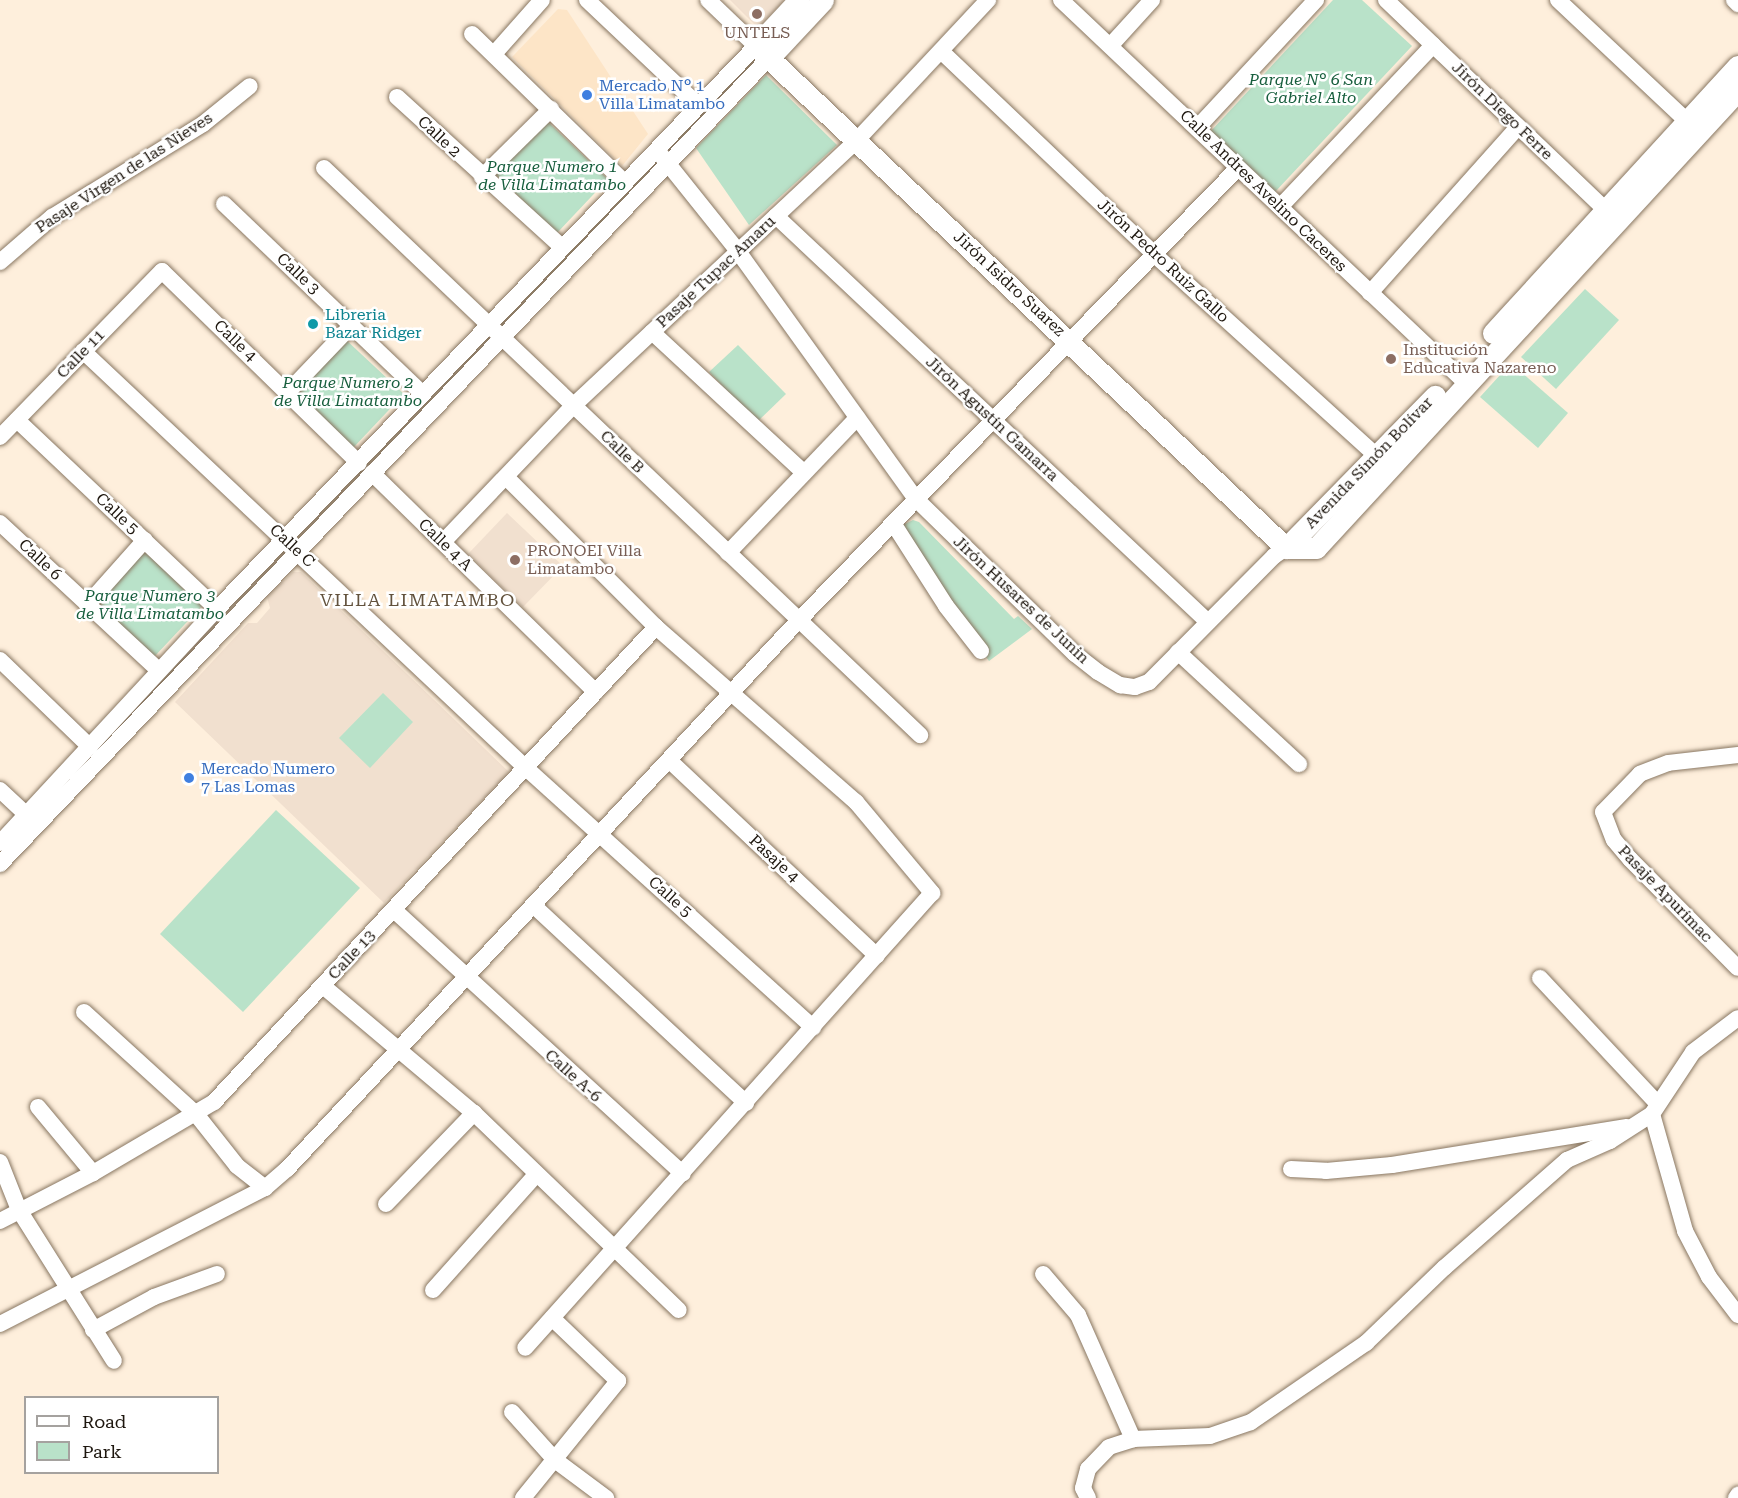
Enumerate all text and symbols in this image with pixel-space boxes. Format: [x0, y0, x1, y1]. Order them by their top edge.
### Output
marker: UNTELS [750, 7, 764, 21]
place label: UNTELS [724, 23, 790, 43]
street label: Jirón Diego Ferre [1448, 58, 1556, 164]
park label: Parque N° 6 San Gabriel Alto [1249, 70, 1373, 108]
place label: Mercado N° 1 Villa Limatambo [599, 76, 725, 114]
marker: Mercado N° 1 Villa Limatambo [580, 88, 594, 102]
street label: Calle Andres Avelino Caceres [1176, 106, 1350, 276]
street label: Pasaje Virgen de las Nieves [32, 109, 216, 237]
street label: Calle 2 [414, 112, 464, 162]
park label: Parque Numero 1 de Villa Limatambo [478, 157, 626, 195]
street label: Jirón Pedro Ruiz Gallo [1093, 195, 1233, 327]
street label: Pasaje Tupac Amaru [653, 212, 779, 332]
street label: Jirón Isidro Suarez [949, 227, 1069, 341]
street label: Calle 3 [273, 249, 323, 299]
place label: Libreria Bazar Ridger [325, 305, 422, 343]
street label: Calle 4 [210, 316, 260, 366]
marker: Libreria Bazar Ridger [306, 317, 320, 331]
street label: Calle 11 [53, 325, 109, 383]
place label: Institución Educativa Nazareno [1403, 340, 1557, 378]
street label: Jirón Agustín Gamarra [922, 352, 1062, 486]
marker: Institución Educativa Nazareno [1384, 352, 1398, 366]
park label: Parque Numero 2 de Villa Limatambo [274, 373, 422, 411]
street label: Avenida Simón Bolívar [1301, 393, 1437, 533]
street label: Calle B [596, 426, 648, 478]
street label: Calle 5 [92, 489, 142, 539]
street label: Calle 4 A [414, 515, 476, 575]
street label: Calle C [266, 520, 318, 572]
street label: Jirón Husares de Junin [949, 532, 1093, 668]
street label: Calle 6 [15, 535, 65, 585]
place label: PRONOEI Villa Limatambo [527, 541, 642, 579]
marker: PRONOEI Villa Limatambo [508, 553, 522, 567]
park label: Parque Numero 3 de Villa Limatambo [76, 586, 224, 624]
district label: VILLA LIMATAMBO [320, 589, 516, 611]
place label: Mercado Numero 7 Las Lomas [201, 759, 335, 797]
marker: Mercado Numero 7 Las Lomas [182, 771, 196, 785]
street label: Pasaje 4 [745, 831, 803, 887]
street label: Pasaje Apurímac [1614, 841, 1716, 947]
street label: Calle 5 [644, 873, 696, 921]
street label: Calle 13 [324, 926, 380, 984]
street label: Calle A-6 [541, 1046, 605, 1106]
legend [24, 1396, 219, 1474]
text: Road [82, 1411, 126, 1432]
text: Park [82, 1441, 122, 1462]

